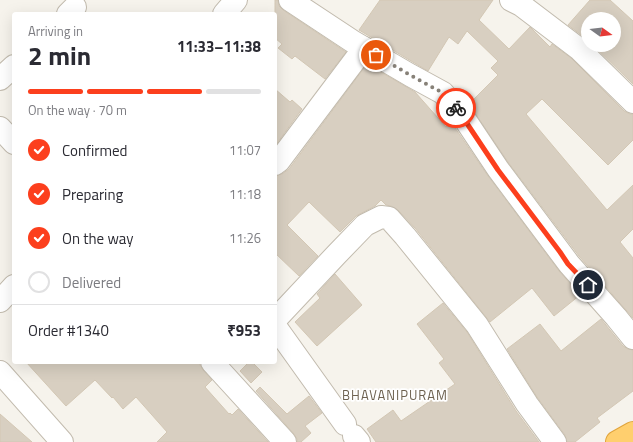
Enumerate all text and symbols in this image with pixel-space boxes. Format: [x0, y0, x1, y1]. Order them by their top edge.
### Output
north arrow [581, 12, 621, 52]
map controls [581, 12, 621, 52]
text: Arriving in [28, 21, 83, 41]
text: 11:33–11:38 [177, 35, 261, 58]
text: 2 min [28, 36, 91, 75]
pin [359, 38, 393, 72]
icon: bag [365, 44, 387, 66]
courier [436, 88, 476, 128]
icon: bike [445, 97, 467, 119]
text: On the way · 70 m [28, 100, 127, 120]
icon: check [28, 139, 50, 161]
text: Confirmed [62, 139, 127, 162]
text: 11:07 [229, 140, 261, 160]
icon: check [28, 183, 50, 205]
text: Preparing [62, 183, 123, 206]
text: 11:18 [229, 184, 261, 204]
icon: check [28, 227, 50, 249]
text: On the way [62, 227, 134, 250]
text: 11:26 [229, 228, 261, 248]
pin [571, 268, 605, 302]
text: Delivered [62, 271, 121, 294]
icon: home [577, 274, 599, 296]
text: Order #1340 [28, 319, 109, 342]
text: ₹953 [227, 319, 261, 342]
district label: BHAVANIPURAM [342, 385, 448, 405]

